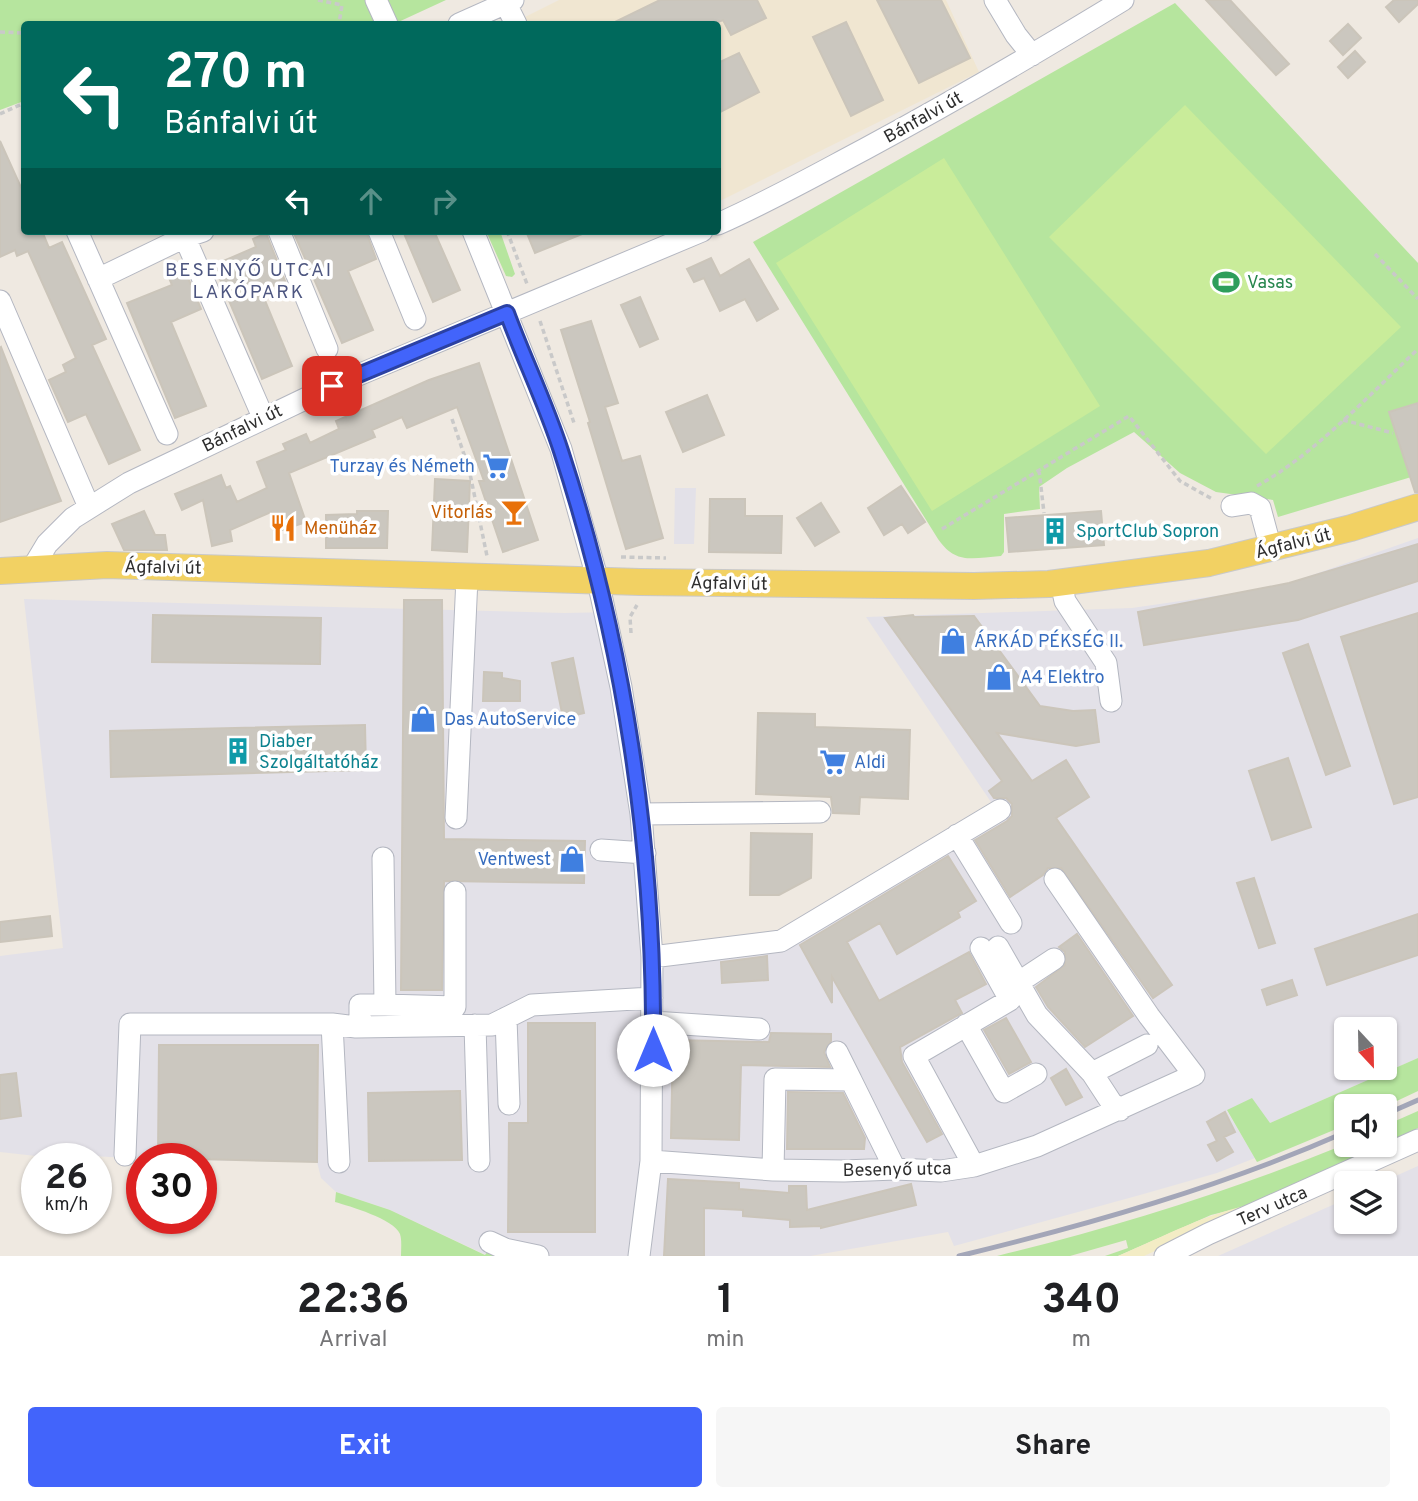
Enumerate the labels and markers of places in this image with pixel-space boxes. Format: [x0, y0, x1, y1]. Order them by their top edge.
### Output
sports icon: Vasas [1211, 267, 1241, 297]
place label: Vasas [1247, 272, 1293, 295]
pin [302, 356, 362, 416]
supermarket icon: Turzay és Németh [481, 451, 511, 481]
place label: Turzay és Németh [329, 456, 475, 479]
bar icon: Vitorlás [499, 497, 529, 527]
place label: Vitorlás [431, 502, 493, 525]
restaurant icon: Menüház [268, 513, 298, 543]
building icon: SportClub Sopron [1040, 516, 1070, 546]
place label: Menüház [304, 518, 377, 541]
place label: SportClub Sopron [1076, 521, 1219, 544]
shop icon: ÁRKÁD PÉKSÉG II. [938, 626, 968, 656]
place label: ÁRKÁD PÉKSÉG II. [974, 629, 1123, 654]
shop icon: A4 Elektro [984, 662, 1014, 692]
place label: A4 Elektro [1020, 667, 1104, 690]
shop icon: Das AutoService [408, 704, 438, 734]
place label: Das AutoService [444, 709, 576, 732]
place label: Diaber Szolgáltatóház [259, 731, 379, 775]
building icon: Diaber Szolgáltatóház [223, 736, 253, 766]
supermarket icon: Aldi [818, 747, 848, 777]
place label: Aldi [854, 752, 886, 775]
shop icon: Ventwest [557, 844, 587, 874]
place label: Ventwest [478, 849, 551, 872]

